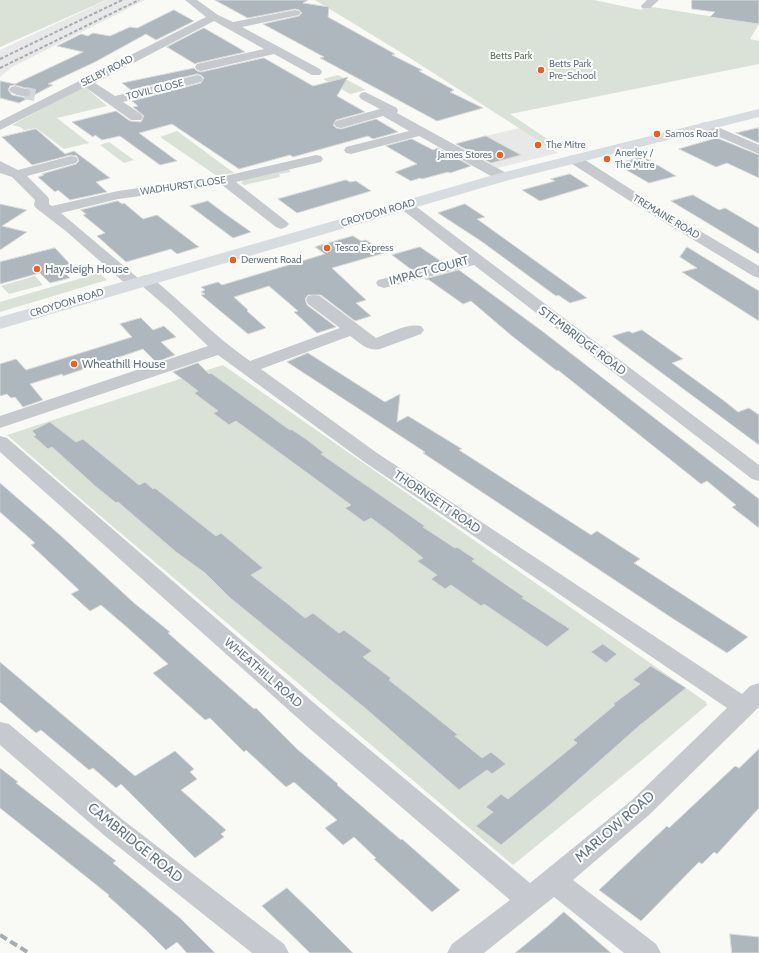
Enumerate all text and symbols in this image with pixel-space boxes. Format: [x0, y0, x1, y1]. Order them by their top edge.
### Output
park label: Betts Park [490, 50, 532, 62]
street label: SELBY ROAD [79, 53, 135, 89]
place label: Betts Park Pre-School [549, 58, 596, 82]
marker: Betts Park Pre-School [536, 65, 546, 75]
street label: TOVIL CLOSE [125, 77, 185, 103]
place label: Samos Road [665, 128, 718, 140]
marker: Samos Road [652, 129, 662, 139]
place label: The Mitre [546, 139, 586, 151]
marker: The Mitre [533, 140, 543, 150]
place label: Anerley / The Mitre [615, 147, 655, 170]
place label: James Stores [438, 149, 492, 161]
marker: James Stores [495, 150, 505, 160]
marker: Anerley / The Mitre [602, 154, 612, 164]
street label: WADHURST CLOSE [139, 174, 227, 198]
street label: TREMAINE ROAD [631, 192, 701, 242]
street label: CROYDON ROAD [340, 197, 416, 229]
place label: Tesco Express [335, 242, 393, 254]
marker: Tesco Express [322, 243, 332, 253]
place label: Derwent Road [241, 254, 302, 266]
street label: IMPACT COURT [388, 254, 470, 288]
marker: Derwent Road [228, 255, 238, 265]
place label: Haysleigh House [45, 262, 129, 276]
marker: Haysleigh House [32, 264, 42, 274]
street label: CROYDON ROAD [29, 286, 105, 320]
street label: STEMBRIDGE ROAD [535, 303, 629, 379]
place label: Wheathill House [82, 357, 165, 371]
marker: Wheathill House [69, 359, 79, 369]
street label: THORNSETT ROAD [391, 468, 483, 536]
street label: WHEATHILL ROAD [221, 635, 305, 711]
street label: MARLOW ROAD [572, 788, 658, 866]
street label: CAMBRIDGE ROAD [84, 800, 186, 886]

